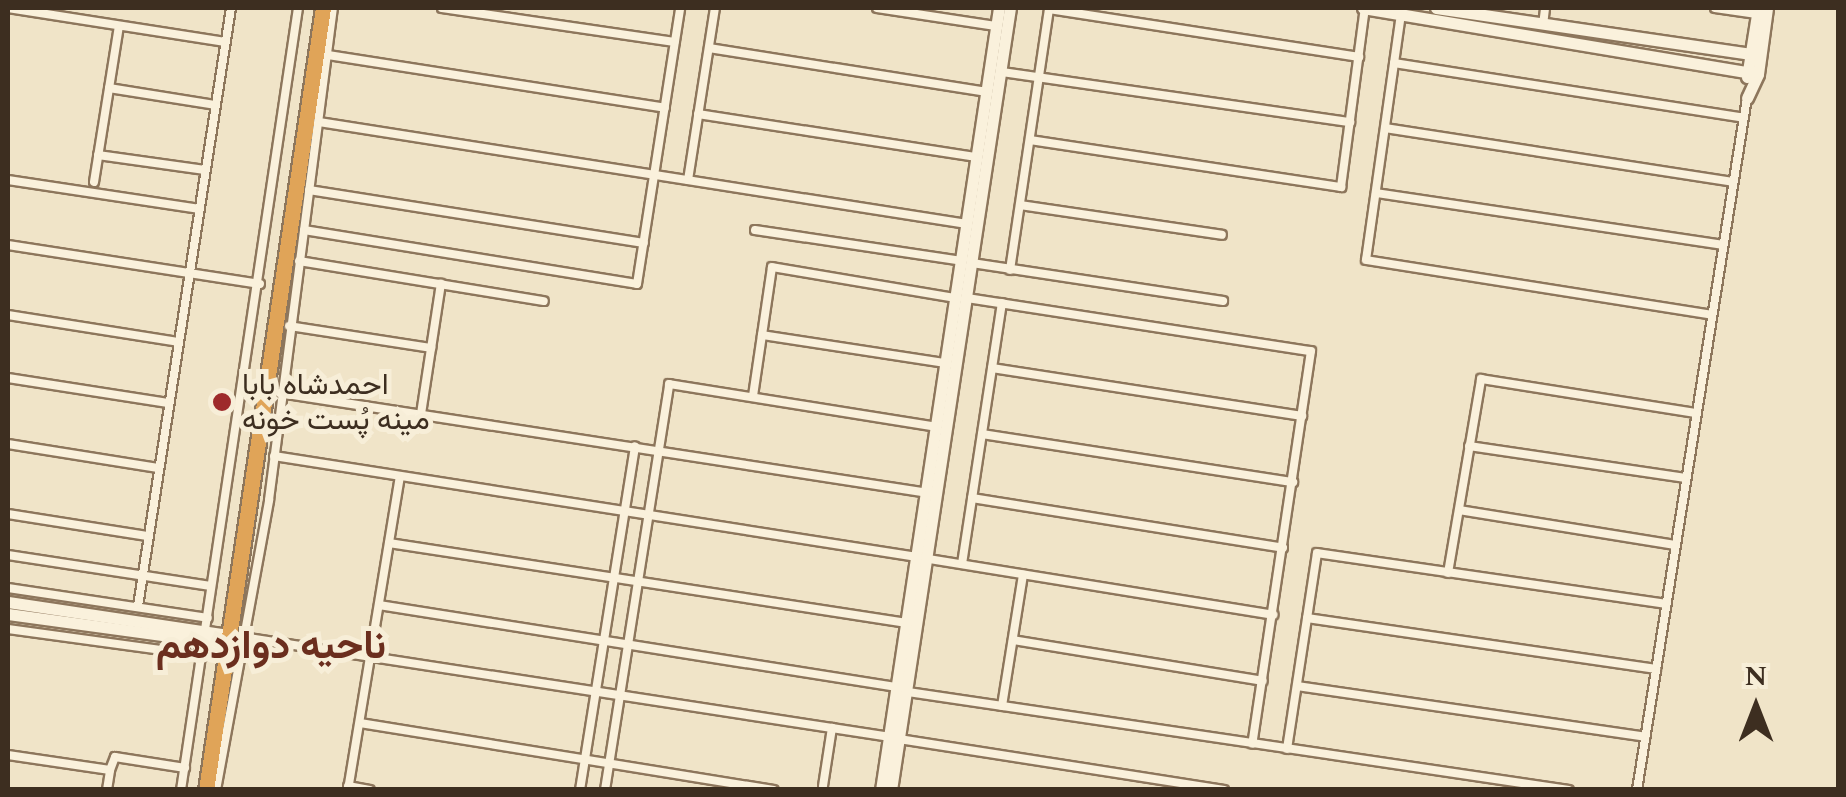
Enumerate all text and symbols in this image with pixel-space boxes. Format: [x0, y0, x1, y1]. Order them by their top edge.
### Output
place label: احمدشاه بابا مینه پُست خونه [242, 367, 430, 438]
marker: احمدشاه بابا مینه پُست خونه [211, 391, 233, 413]
district label: ناحیه دوازدهم [156, 623, 386, 671]
text: N [1745, 655, 1767, 698]
north arrow [1706, 657, 1806, 757]

